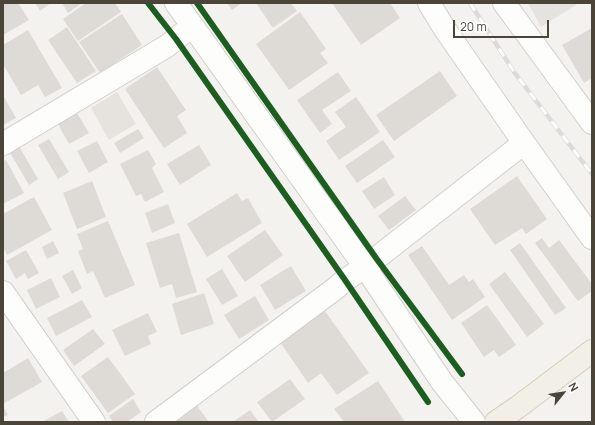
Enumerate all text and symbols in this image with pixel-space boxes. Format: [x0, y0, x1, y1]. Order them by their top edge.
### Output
scale bar [455, 12, 551, 38]
text: 20 m [460, 18, 487, 35]
north arrow [543, 373, 583, 413]
text: N [565, 380, 582, 394]

